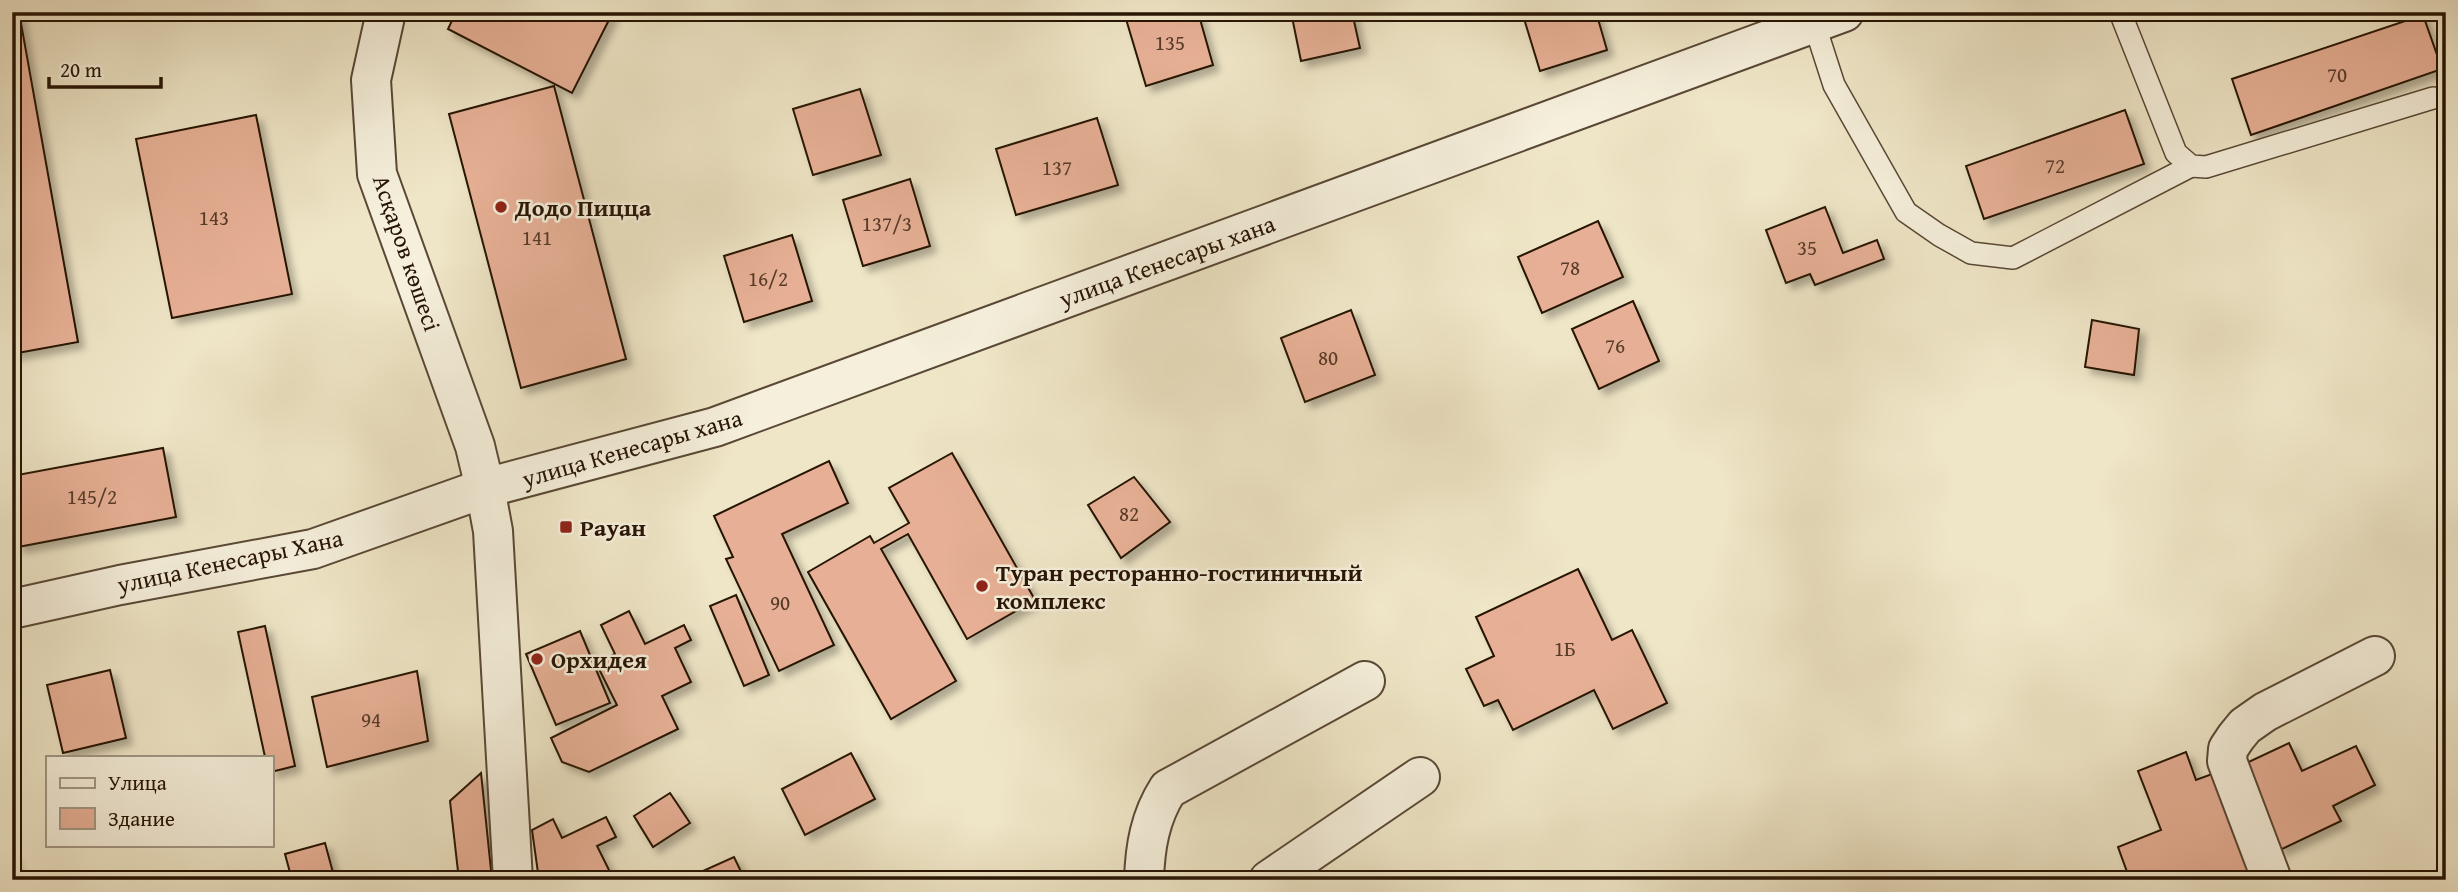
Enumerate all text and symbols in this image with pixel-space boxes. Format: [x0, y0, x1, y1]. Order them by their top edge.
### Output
house number: 135 [1155, 27, 1185, 58]
scale bar [49, 46, 161, 90]
text: 20 m [60, 54, 102, 85]
house number: 70 [2327, 59, 2347, 90]
house number: 72 [2045, 150, 2065, 181]
house number: 137 [1042, 152, 1072, 183]
street label: Асқаров көшесі [364, 170, 450, 336]
place label: Додо Пицца [514, 190, 652, 225]
marker: Додо Пицца [493, 199, 509, 215]
house number: 143 [199, 202, 229, 233]
street label: улица Кенесары хана [1053, 205, 1280, 317]
house number: 137/3 [862, 208, 912, 239]
house number: 141 [522, 222, 552, 253]
house number: 35 [1797, 232, 1817, 263]
house number: 78 [1560, 252, 1580, 283]
house number: 16/2 [748, 263, 788, 294]
house number: 76 [1605, 330, 1625, 361]
house number: 80 [1318, 342, 1338, 373]
street label: улица Кенесары хана [517, 400, 747, 496]
house number: 145/2 [67, 481, 117, 512]
house number: 82 [1119, 498, 1139, 529]
place label: Рауан [580, 510, 646, 545]
marker: Рауан [558, 519, 574, 535]
street label: улица Кенесары Хана [113, 520, 347, 602]
place label: Туран ресторанно-гостиничный комплекс [996, 555, 1362, 618]
marker: Туран ресторанно-гостиничный комплекс [974, 578, 990, 594]
house number: 90 [770, 587, 790, 618]
house number: 1Б [1554, 633, 1576, 664]
place label: Орхидея [551, 642, 647, 677]
marker: Орхидея [529, 651, 545, 667]
house number: 94 [361, 704, 381, 735]
legend [46, 756, 273, 846]
text: Улица [108, 767, 167, 798]
text: Здание [108, 803, 175, 834]

